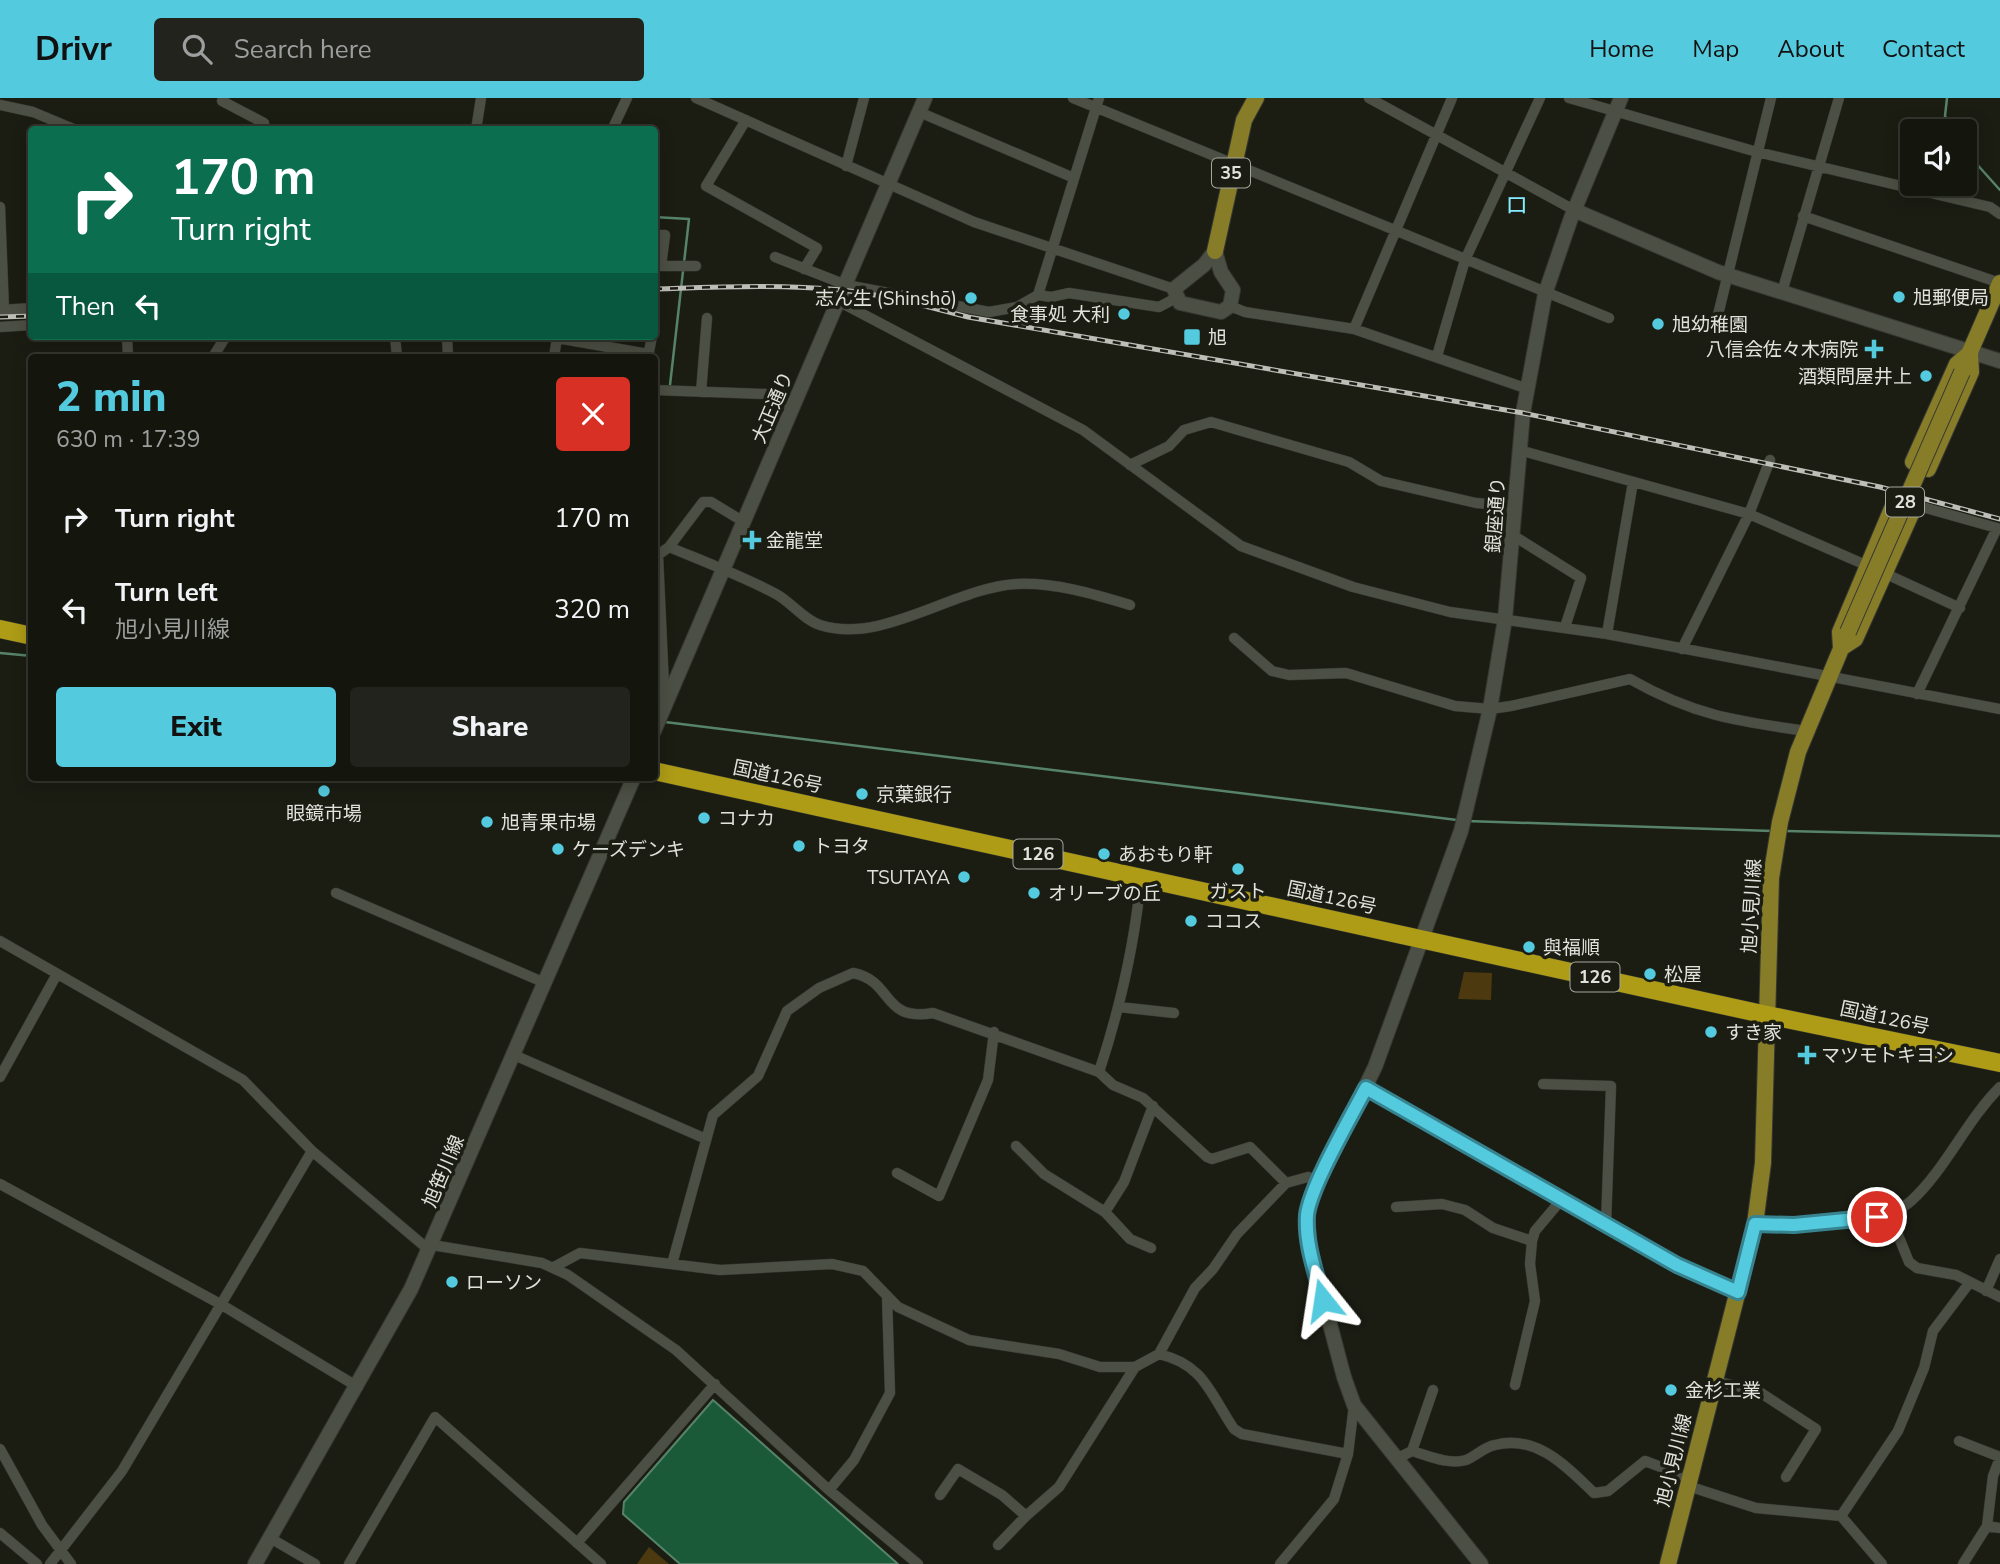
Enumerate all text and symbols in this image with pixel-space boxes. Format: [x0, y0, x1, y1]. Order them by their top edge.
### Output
search box [154, 18, 644, 81]
text: Drivr [35, 27, 112, 72]
icon: search [178, 30, 216, 68]
text: Search here [234, 32, 372, 67]
text: Home [1589, 33, 1654, 65]
text: Map [1692, 33, 1739, 65]
text: About [1777, 33, 1844, 65]
text: Contact [1882, 33, 1965, 65]
map controls [1900, 119, 1977, 196]
button: sound [1900, 119, 1977, 196]
text: 170 m [171, 144, 315, 211]
icon: right [56, 154, 147, 245]
road number: 35 [1212, 158, 1250, 188]
district label: ロ [1506, 190, 1529, 221]
text: Turn right [171, 208, 311, 251]
place label: 旭郵便局 [1913, 285, 1989, 311]
place label: 志ん生 (Shinshō) [815, 286, 957, 312]
icon: left [129, 287, 167, 325]
text: Then [56, 289, 115, 324]
marker: 旭郵便局 [1891, 289, 1907, 305]
marker: 志ん生 (Shinshō) [963, 290, 979, 306]
place label: 食事処 大利 [1010, 302, 1110, 328]
marker: 食事処 大利 [1116, 306, 1132, 322]
place label: 旭幼稚園 [1672, 312, 1748, 338]
marker: 旭幼稚園 [1650, 316, 1666, 332]
place label: 旭 [1208, 325, 1227, 351]
marker: 旭 [1182, 327, 1202, 347]
place label: 八信会佐々木病院 [1706, 337, 1858, 363]
marker: 八信会佐々木病院 [1864, 339, 1884, 359]
place label: 酒類問屋井上 [1798, 364, 1912, 390]
street label: 大正通り [746, 367, 800, 447]
marker: 酒類問屋井上 [1918, 368, 1934, 384]
text: 2 min [56, 369, 166, 426]
button: close [556, 377, 630, 451]
text: 630 m · 17:39 [56, 424, 201, 455]
street label: 銀座通り [1480, 476, 1512, 554]
road number: 28 [1886, 488, 1924, 516]
icon: right [56, 500, 94, 538]
text: Turn right [115, 501, 234, 536]
text: 170 m [554, 501, 630, 536]
place label: 金龍堂 [766, 528, 823, 554]
marker: 金龍堂 [744, 532, 760, 548]
text: Turn left [115, 575, 218, 610]
icon: left [56, 591, 94, 629]
text: 320 m [554, 592, 630, 627]
text: 旭小見川線 [115, 614, 230, 645]
button: Exit [56, 687, 336, 767]
button: Share [350, 687, 630, 767]
street label: 国道126号 [730, 755, 825, 799]
place label: 京葉銀行 [876, 782, 952, 808]
marker: 眼鏡市場 [316, 783, 332, 799]
marker: 京葉銀行 [854, 786, 870, 802]
place label: 眼鏡市場 [286, 801, 362, 827]
place label: コナカ [718, 806, 775, 832]
place label: 旭青果市場 [501, 810, 596, 836]
marker: コナカ [696, 810, 712, 826]
marker: 旭青果市場 [479, 814, 495, 830]
place label: トヨタ [813, 834, 870, 860]
place label: ケーズデンキ [572, 837, 685, 863]
marker: トヨタ [791, 838, 807, 854]
road number: 126 [1014, 840, 1062, 868]
marker: ケーズデンキ [550, 841, 566, 857]
place label: あおもり軒 [1118, 842, 1213, 868]
marker: あおもり軒 [1096, 846, 1112, 862]
street label: 旭小見川線 [1737, 858, 1767, 954]
marker: ガスト [1230, 861, 1246, 877]
place label: TSUTAYA [867, 865, 950, 891]
marker: TSUTAYA [956, 869, 972, 885]
street label: 国道126号 [1284, 876, 1379, 920]
place label: ガスト [1209, 879, 1267, 905]
place label: オリーブの丘 [1048, 881, 1161, 907]
marker: オリーブの丘 [1026, 885, 1042, 901]
place label: ココス [1205, 909, 1262, 935]
marker: ココス [1183, 913, 1199, 929]
place label: 與福順 [1543, 935, 1600, 961]
marker: 與福順 [1521, 939, 1537, 955]
road number: 126 [1570, 962, 1620, 992]
place label: 松屋 [1664, 962, 1702, 988]
marker: 松屋 [1642, 966, 1658, 982]
street label: 国道126号 [1837, 996, 1932, 1040]
place label: すき家 [1725, 1020, 1782, 1046]
marker: すき家 [1703, 1024, 1719, 1040]
place label: マツモトキヨシ [1821, 1043, 1954, 1069]
marker: マツモトキヨシ [1799, 1047, 1815, 1063]
street label: 旭笹川線 [417, 1131, 471, 1211]
pin [1847, 1187, 1907, 1247]
icon: arrive [1858, 1198, 1896, 1236]
position arrow [1286, 1263, 1360, 1337]
place label: ローソン [466, 1270, 542, 1296]
marker: ローソン [444, 1274, 460, 1290]
place label: 金杉工業 [1685, 1378, 1761, 1404]
marker: 金杉工業 [1663, 1382, 1679, 1398]
street label: 旭小見川線 [1650, 1411, 1698, 1509]

